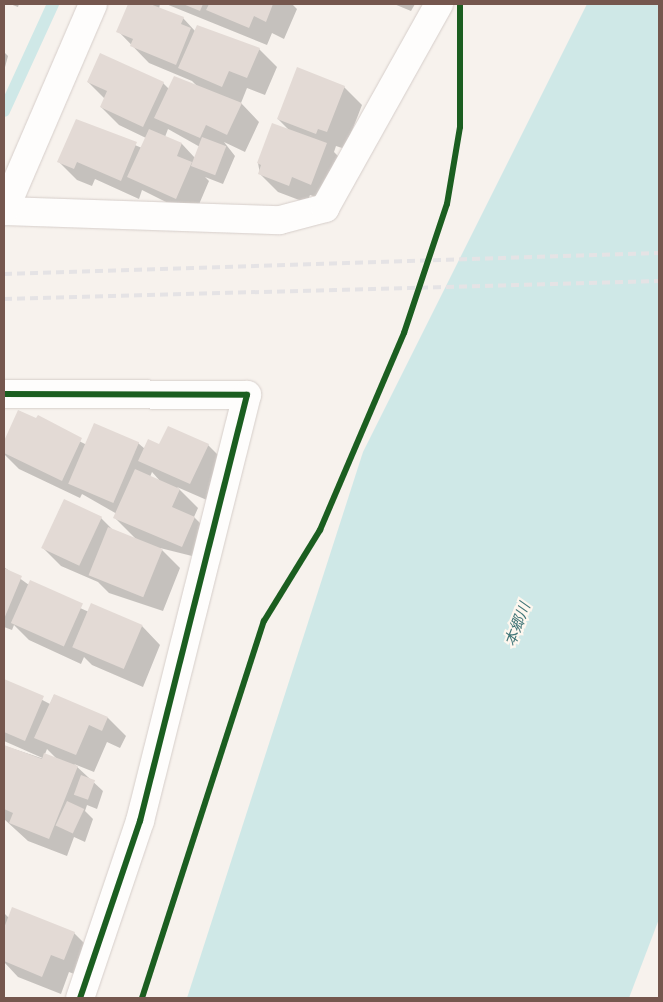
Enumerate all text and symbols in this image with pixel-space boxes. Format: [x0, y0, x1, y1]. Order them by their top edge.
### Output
water label: 本郷川 [503, 601, 535, 649]

